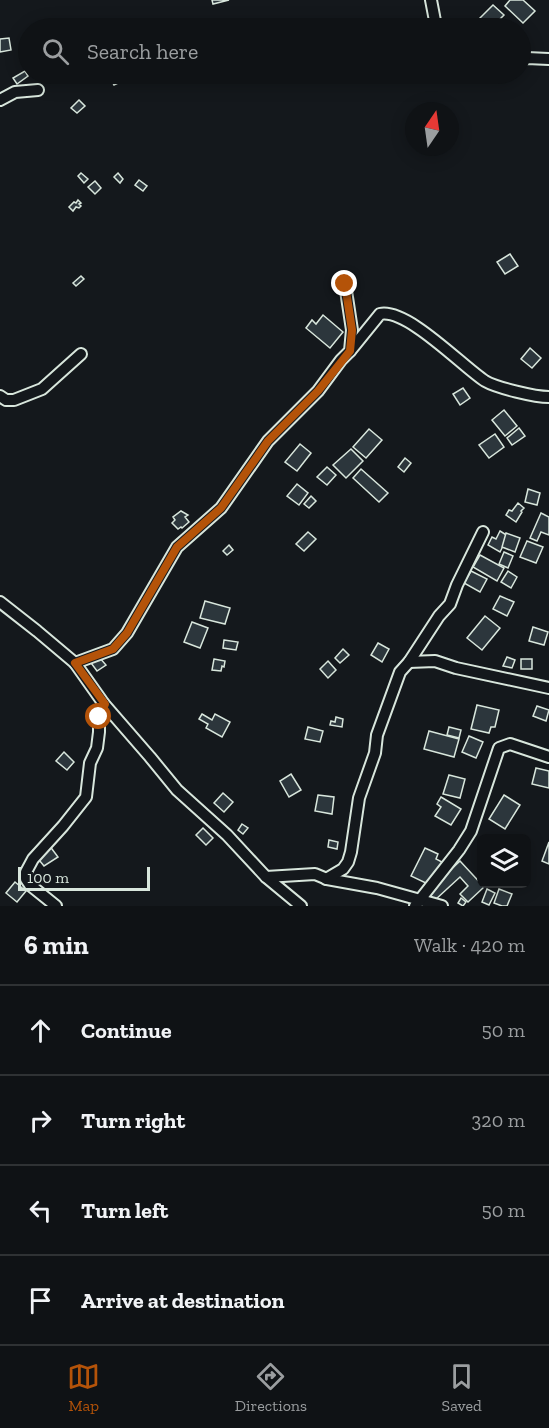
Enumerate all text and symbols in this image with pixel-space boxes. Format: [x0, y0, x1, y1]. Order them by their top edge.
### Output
search box [18, 18, 531, 84]
icon: search [39, 35, 72, 68]
text: Search here [87, 38, 198, 65]
north arrow [405, 102, 459, 156]
route end [331, 270, 357, 296]
route start [85, 703, 111, 729]
map controls [477, 834, 531, 888]
button: layers [477, 834, 531, 888]
scale bar [18, 864, 150, 892]
text: 100 m [27, 868, 69, 887]
text: 6 min [24, 929, 89, 961]
text: Walk · 420 m [414, 933, 525, 957]
icon: ahead [24, 1014, 57, 1047]
text: Continue [81, 1017, 172, 1044]
text: 50 m [481, 1018, 525, 1042]
icon: right [24, 1104, 57, 1137]
text: Turn right [81, 1107, 185, 1134]
text: 320 m [472, 1108, 525, 1132]
icon: left [24, 1194, 57, 1227]
text: Turn left [81, 1197, 168, 1224]
text: 50 m [481, 1198, 525, 1222]
icon: arrive [24, 1284, 57, 1317]
text: Arrive at destination [81, 1287, 284, 1314]
tab: Map [67, 1360, 100, 1415]
tab: Directions [235, 1360, 307, 1415]
tab: Saved [442, 1360, 482, 1415]

